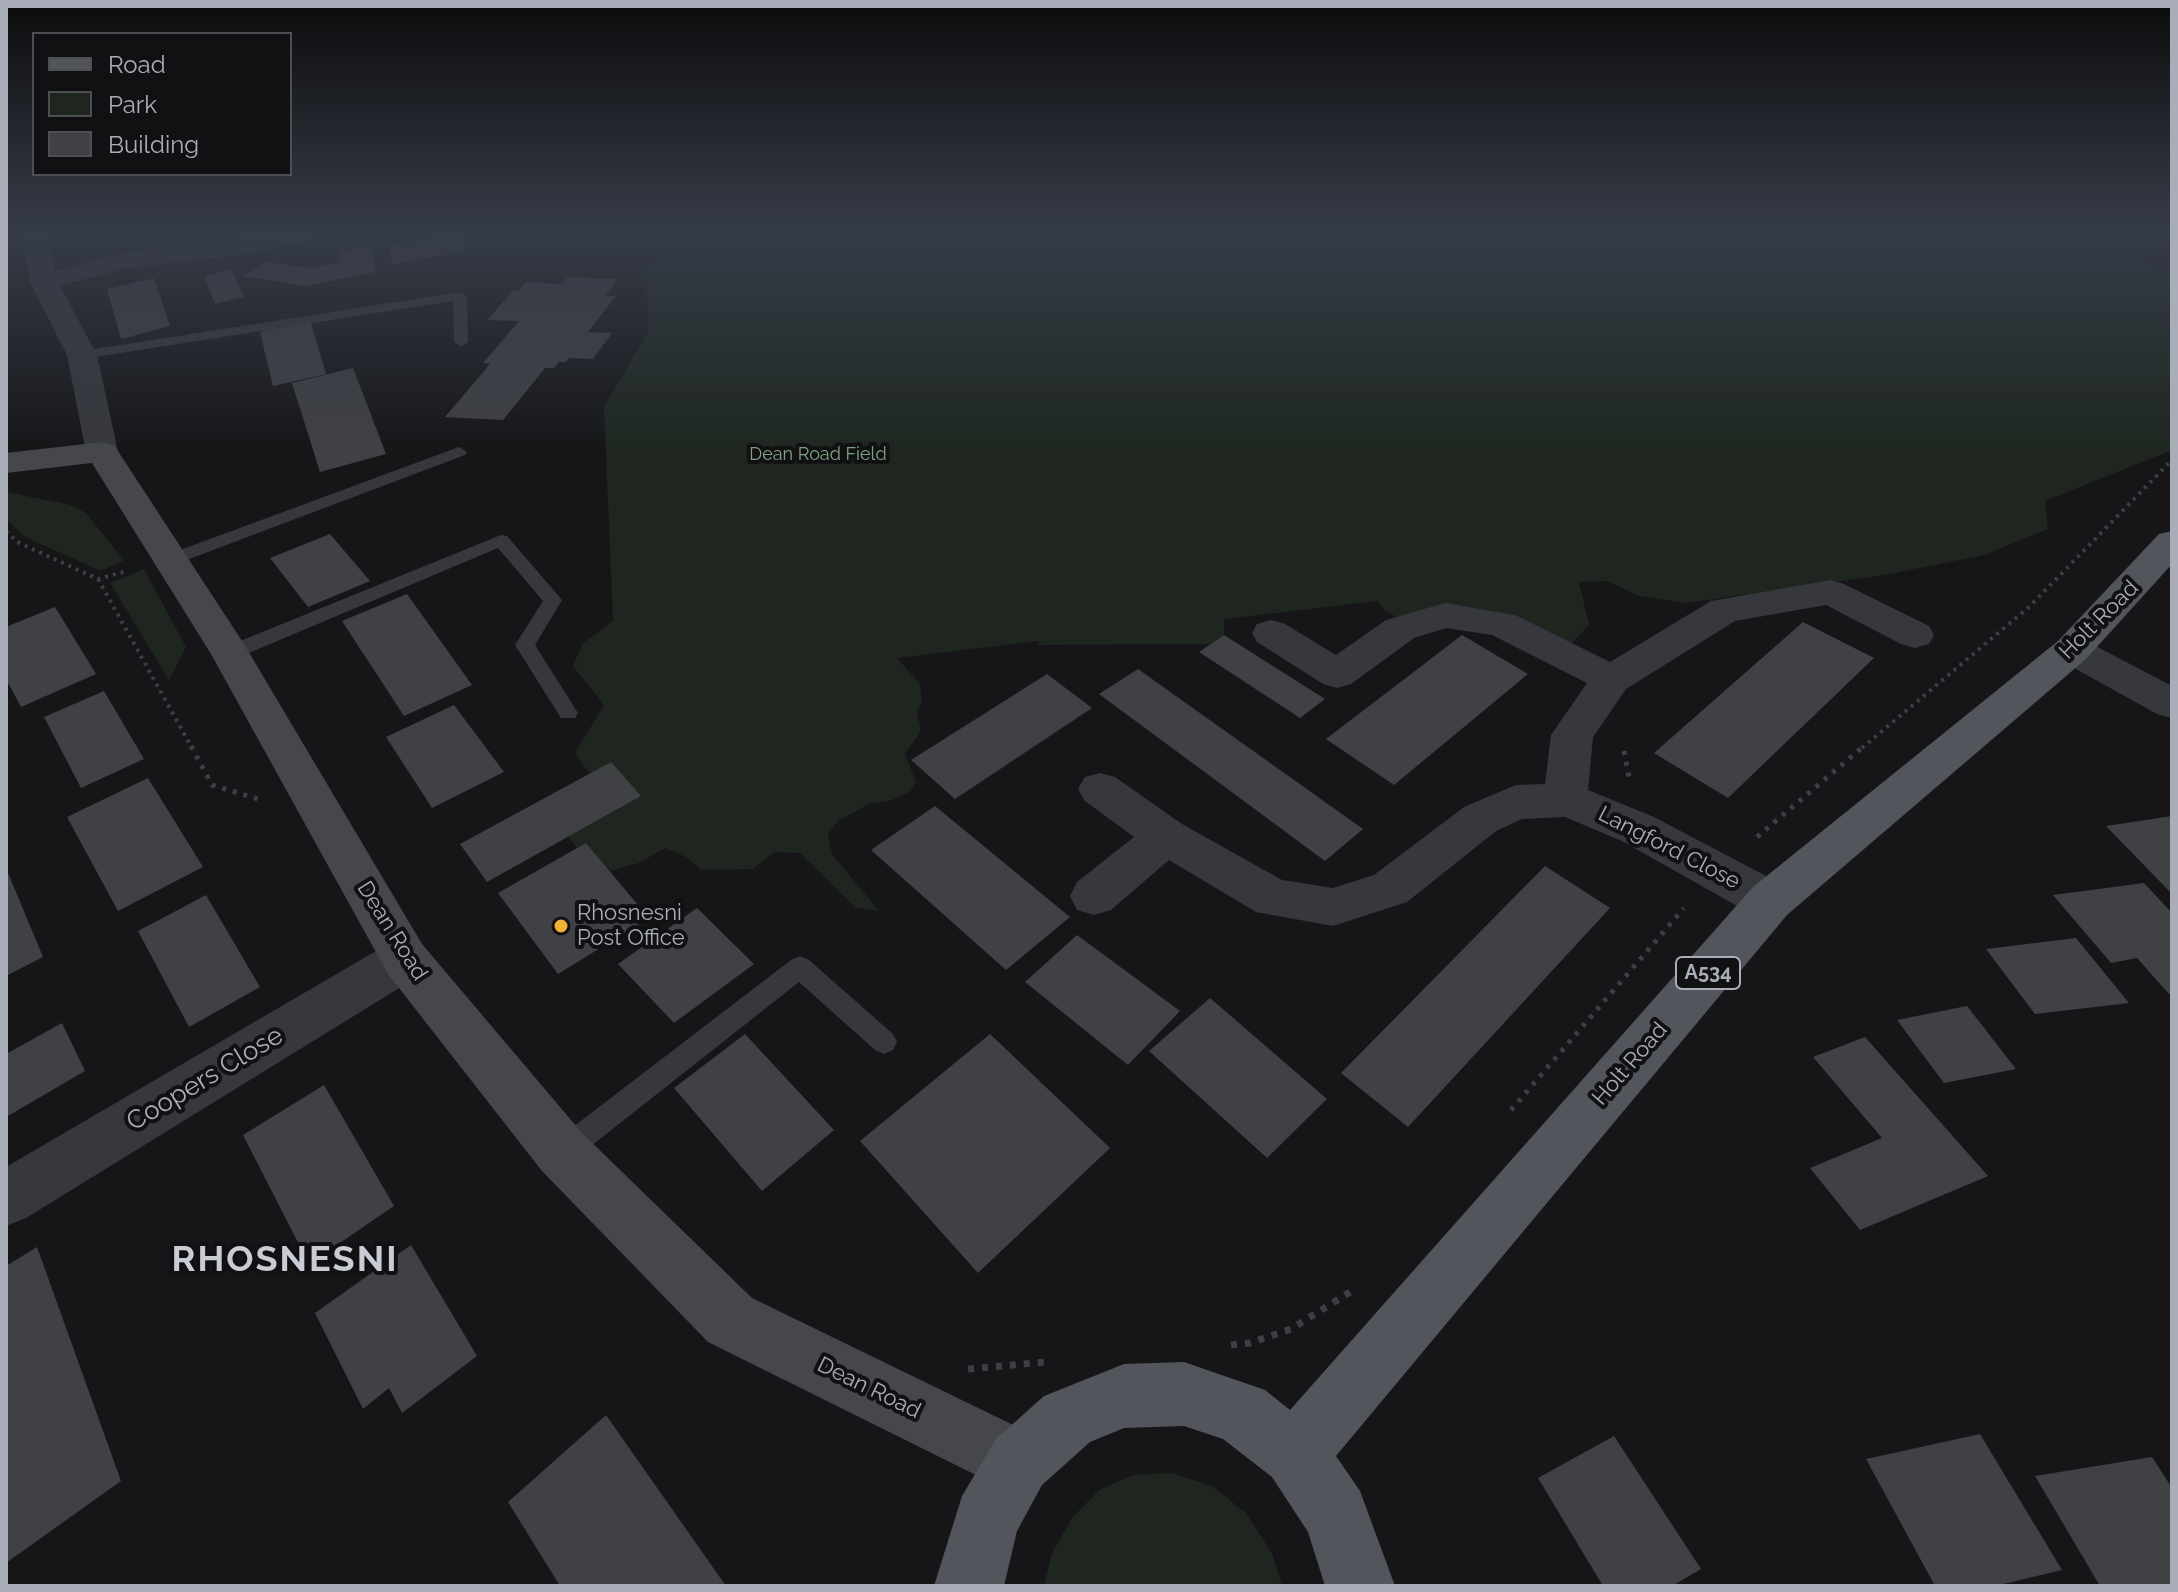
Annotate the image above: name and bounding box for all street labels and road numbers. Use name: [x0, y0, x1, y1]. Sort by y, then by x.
street label: Holt Road: [2054, 575, 2144, 665]
street label: Langford Close: [1594, 801, 1744, 895]
street label: Dean Road: [351, 877, 433, 985]
road number: A534: [1676, 957, 1740, 989]
street label: Holt Road: [1587, 1017, 1673, 1111]
street label: Coopers Close: [121, 1020, 289, 1138]
street label: Dean Road: [813, 1352, 925, 1424]

